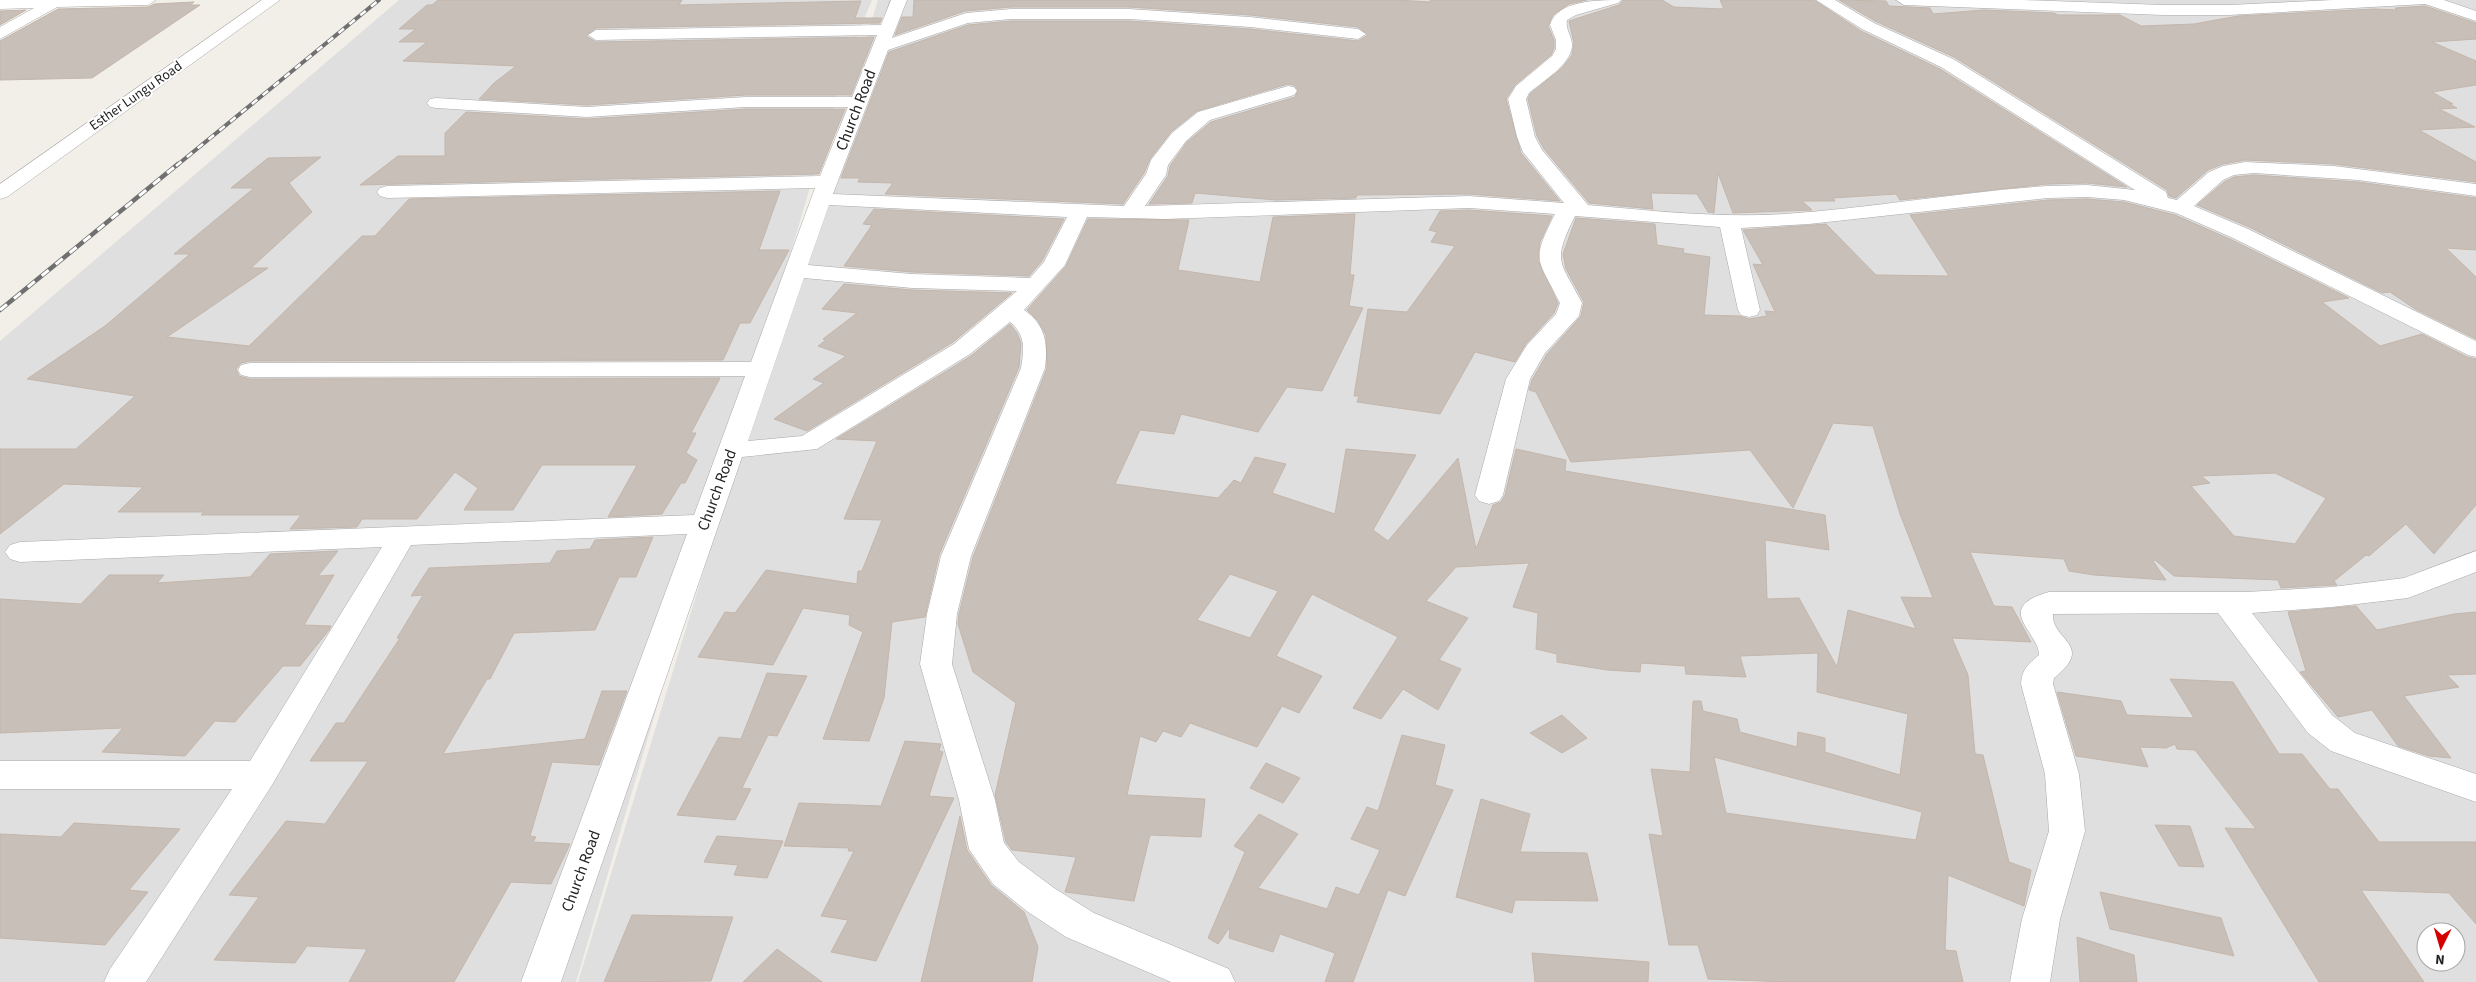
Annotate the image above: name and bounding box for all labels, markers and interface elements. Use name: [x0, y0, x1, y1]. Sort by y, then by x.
street label: Esther Lungu Road: [85, 56, 187, 136]
street label: Church Road: [830, 66, 882, 154]
street label: Church Road: [692, 446, 742, 534]
street label: Church Road: [556, 827, 606, 915]
north arrow: [2416, 922, 2466, 972]
text: N: [2434, 949, 2445, 969]

